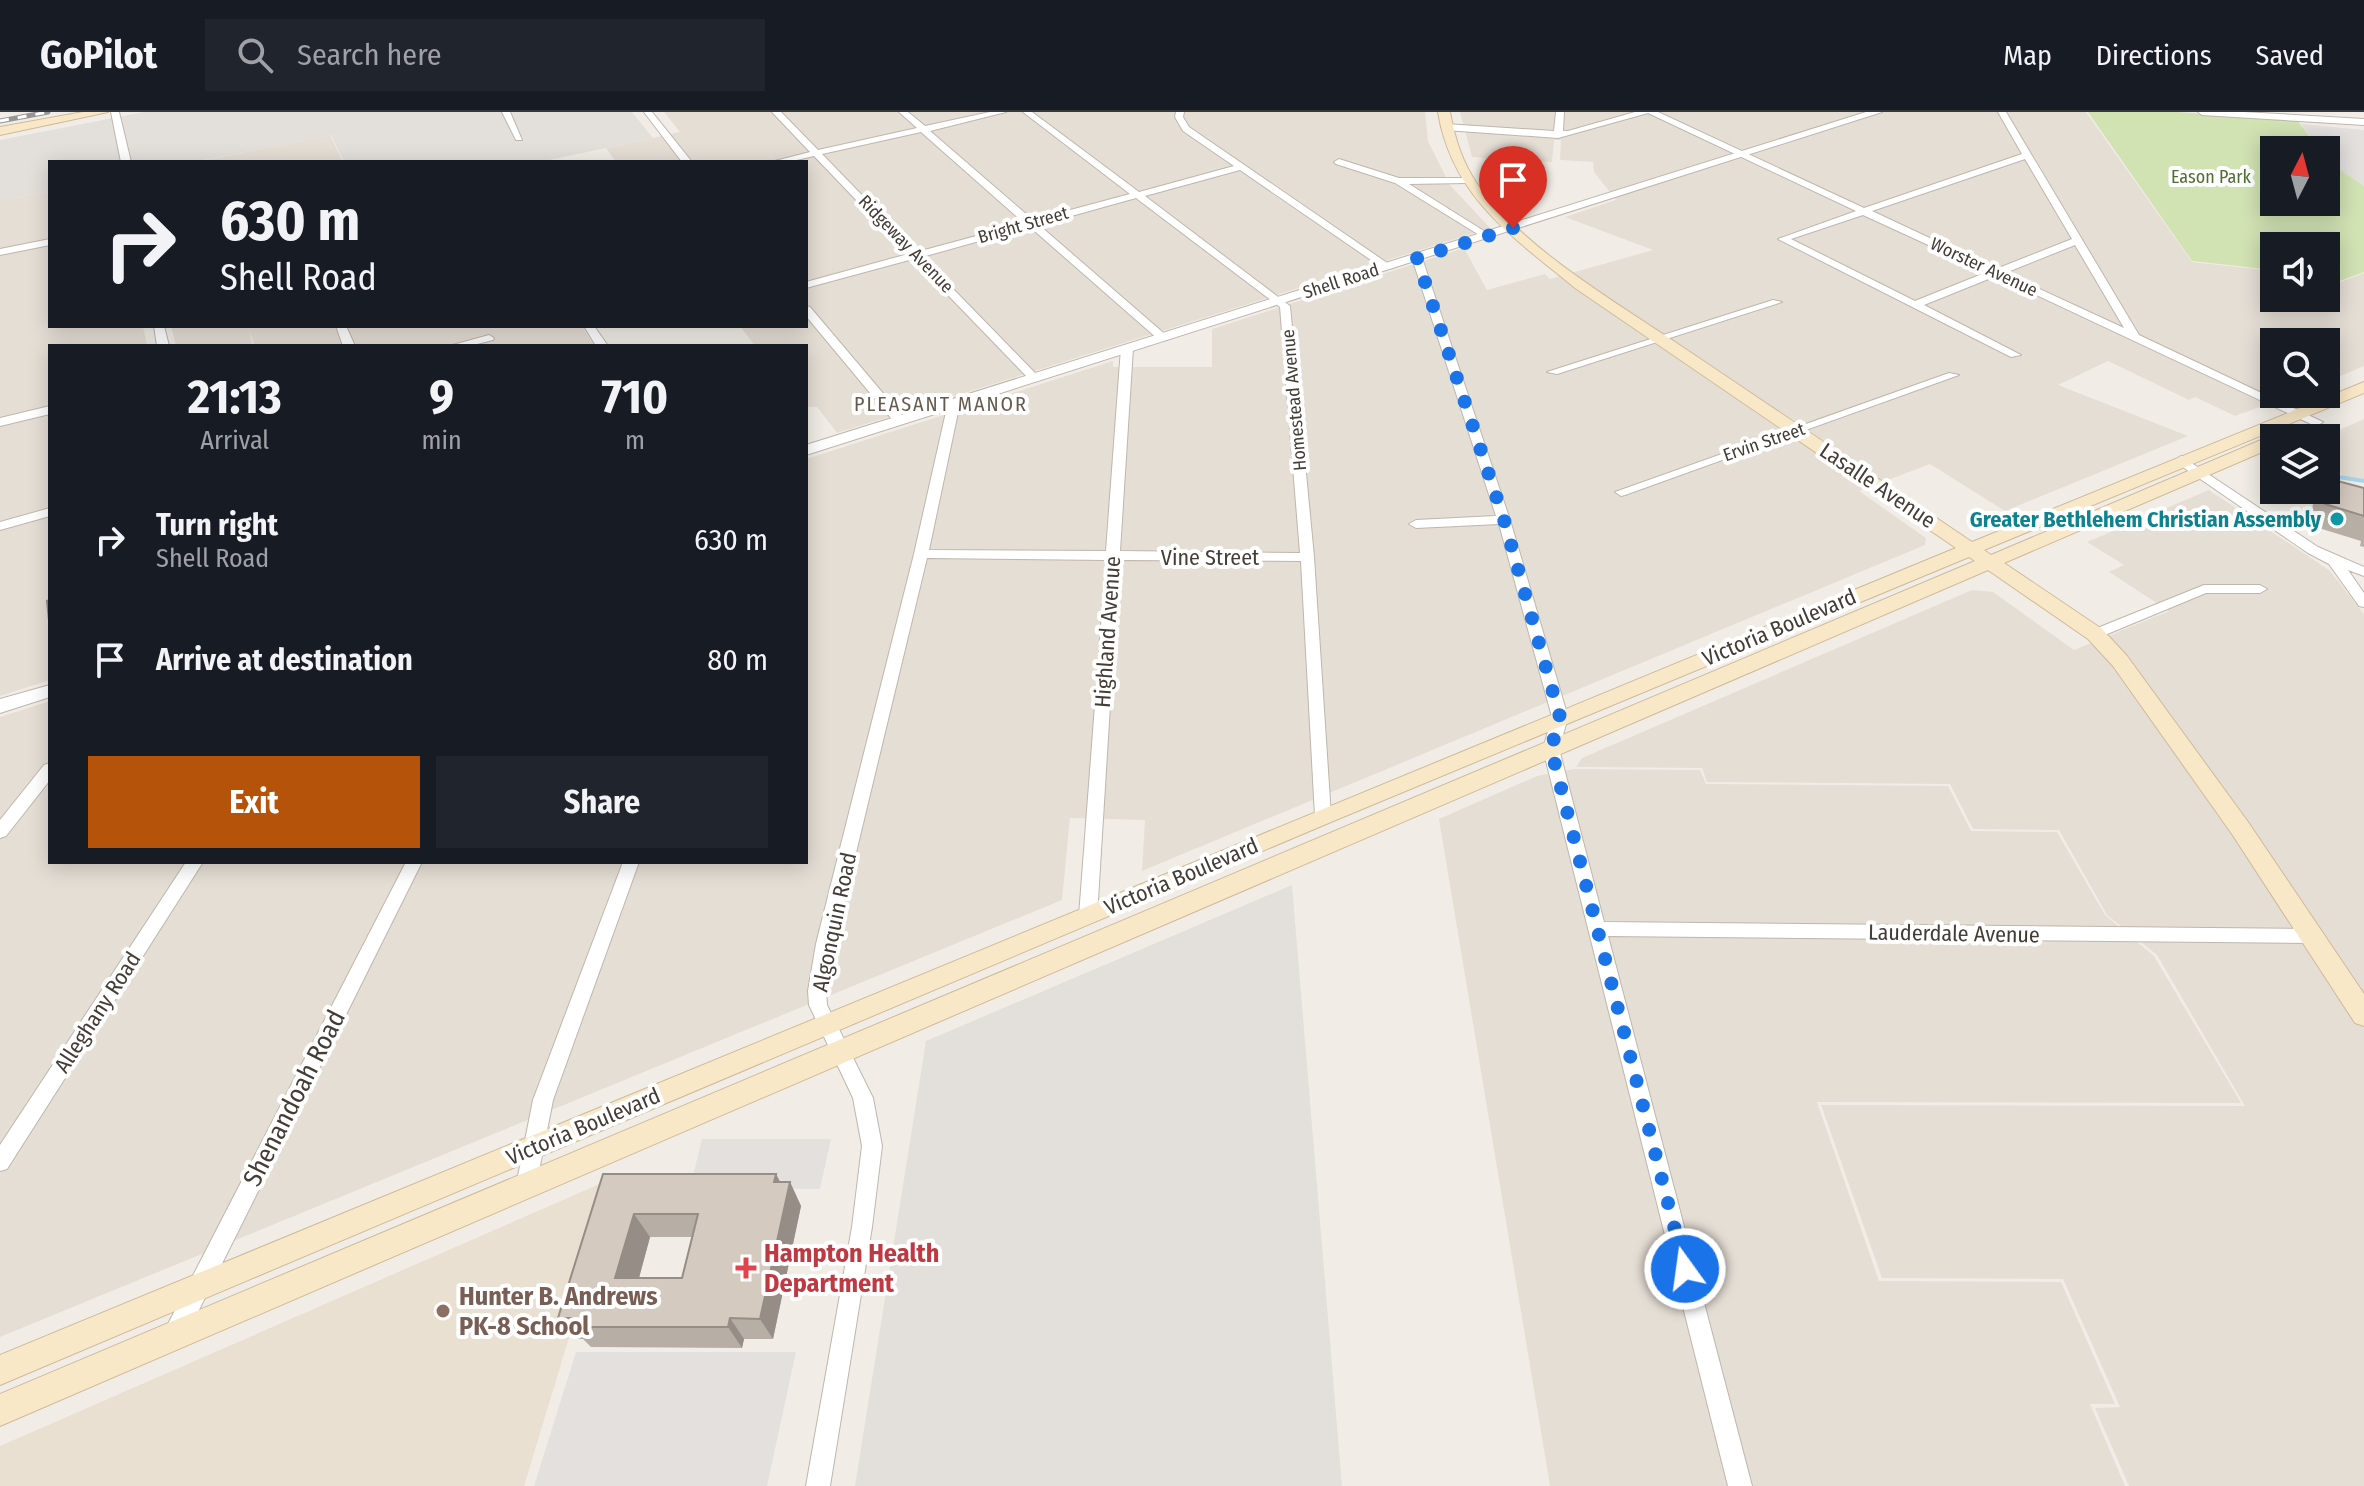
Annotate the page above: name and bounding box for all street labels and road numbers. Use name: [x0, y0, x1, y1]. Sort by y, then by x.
street label: Ridgeway Avenue: [854, 190, 958, 298]
street label: Bright Street: [975, 202, 1071, 248]
street label: Worster Avenue: [1927, 233, 2041, 301]
street label: Shell Road: [1300, 258, 1382, 304]
street label: Homestead Avenue: [1277, 328, 1311, 472]
street label: Ervin Street: [1720, 418, 1808, 466]
street label: Lasalle Avenue: [1815, 437, 1941, 534]
street label: Vine Street: [1161, 544, 1260, 571]
street label: Highland Avenue: [1089, 555, 1126, 709]
street label: Victoria Boulevard: [1698, 583, 1860, 672]
street label: Victoria Boulevard: [1100, 832, 1262, 921]
street label: Algonquin Road: [807, 850, 862, 994]
street label: Lauderdale Avenue: [1868, 919, 2040, 948]
street label: Alleghany Road: [48, 947, 147, 1078]
street label: Shenandoah Road: [237, 1005, 352, 1191]
street label: Victoria Boulevard: [502, 1082, 664, 1171]

